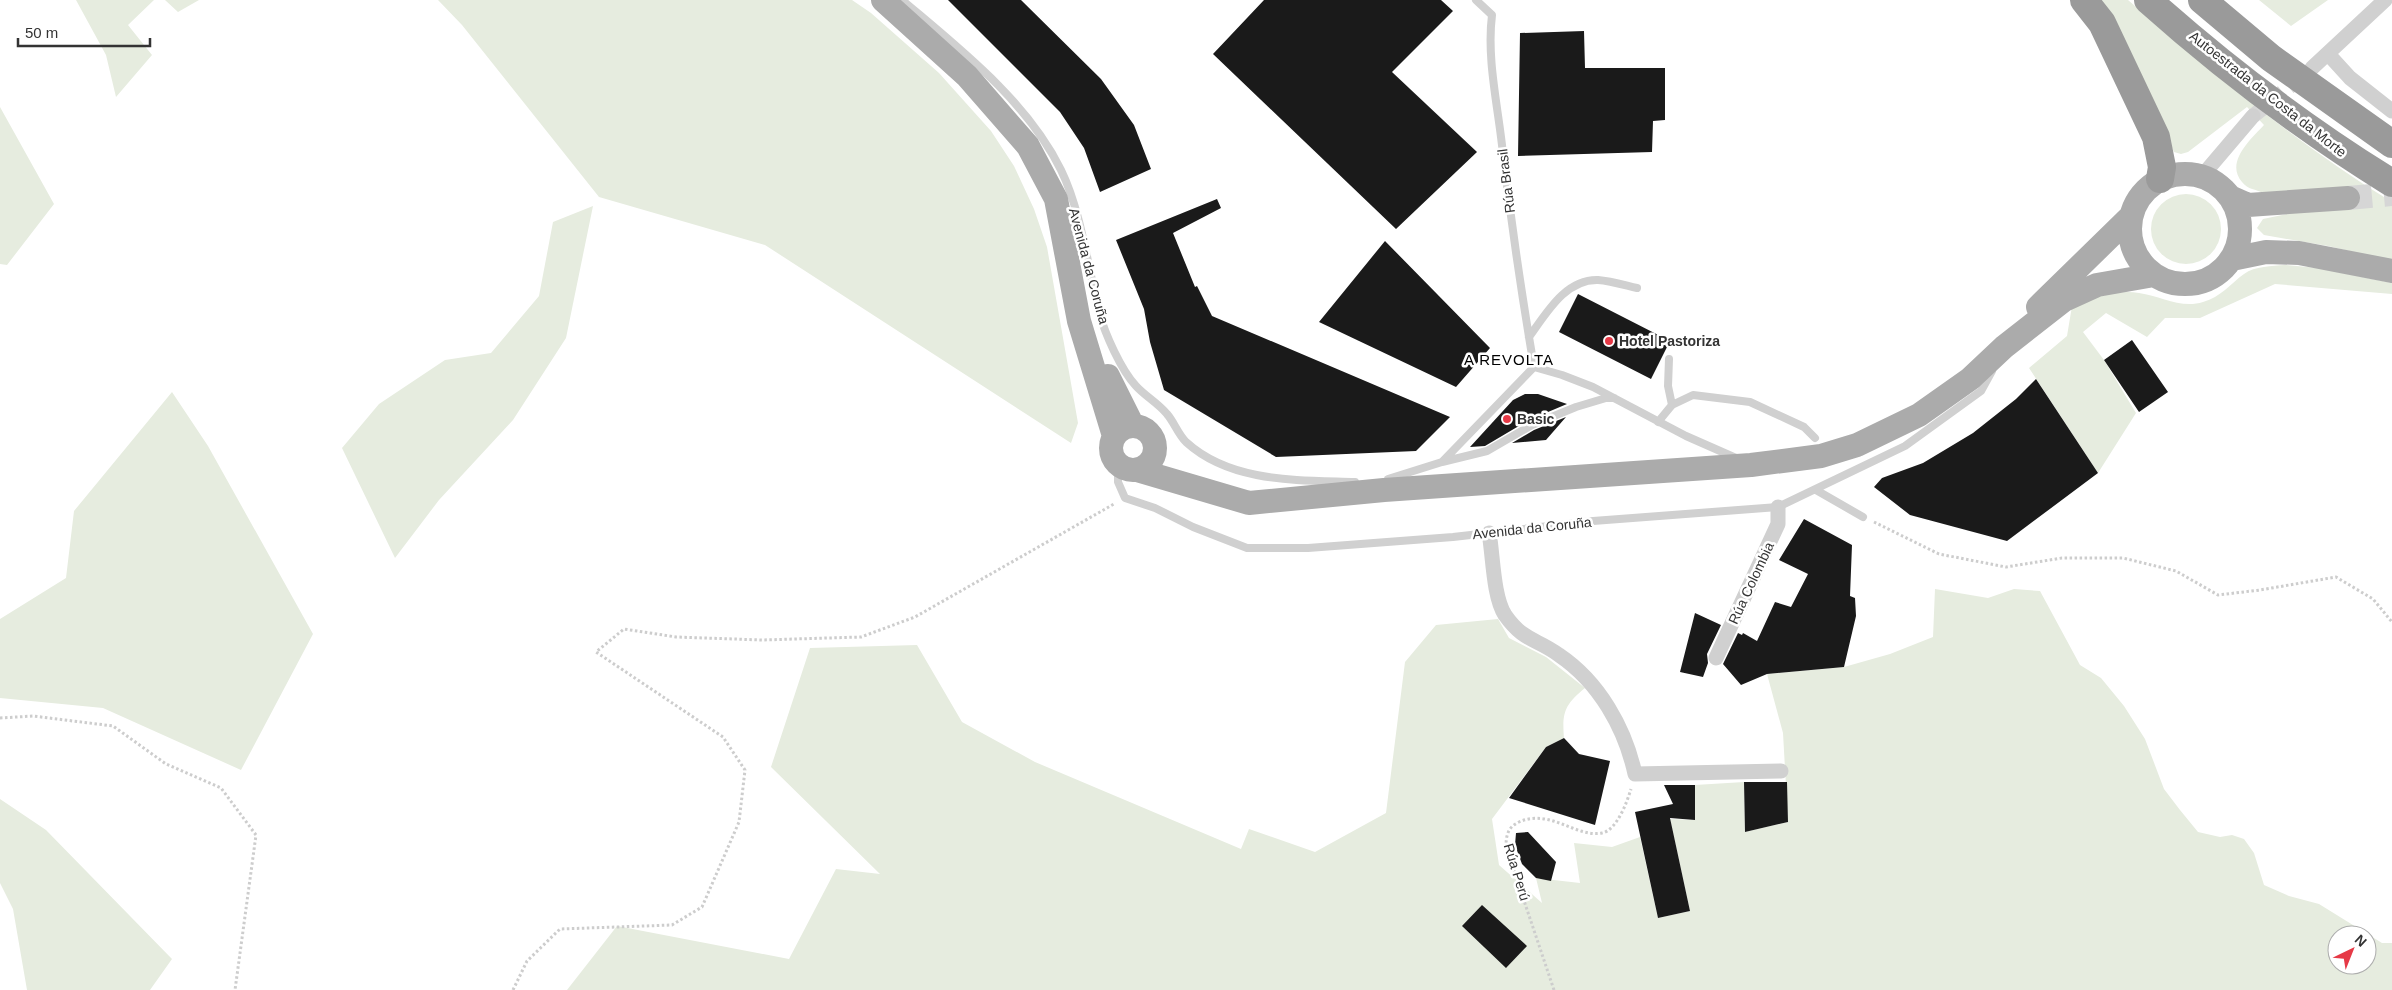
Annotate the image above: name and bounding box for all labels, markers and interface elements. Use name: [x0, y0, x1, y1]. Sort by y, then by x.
scale bar: [18, 15, 150, 47]
text: 50 m: [25, 24, 58, 41]
street label: Autoestrada da Costa da Morte: [2186, 28, 2350, 160]
street label: Rúa Brasil: [1494, 148, 1518, 214]
street label: Avenida da Coruña: [1066, 206, 1112, 326]
place label: Hotel Pastoriza: [1619, 333, 1720, 349]
marker: Hotel Pastoriza: [1603, 335, 1615, 347]
district label: A REVOLTA: [1464, 351, 1554, 368]
place label: Basic: [1517, 411, 1555, 427]
marker: Basic: [1501, 413, 1513, 425]
street label: Avenida da Coruña: [1472, 514, 1593, 542]
street label: Rúa Colombia: [1725, 539, 1777, 627]
street label: Rúa Perú: [1501, 841, 1533, 903]
north arrow: [2327, 925, 2377, 975]
text: N: [2352, 931, 2370, 950]

